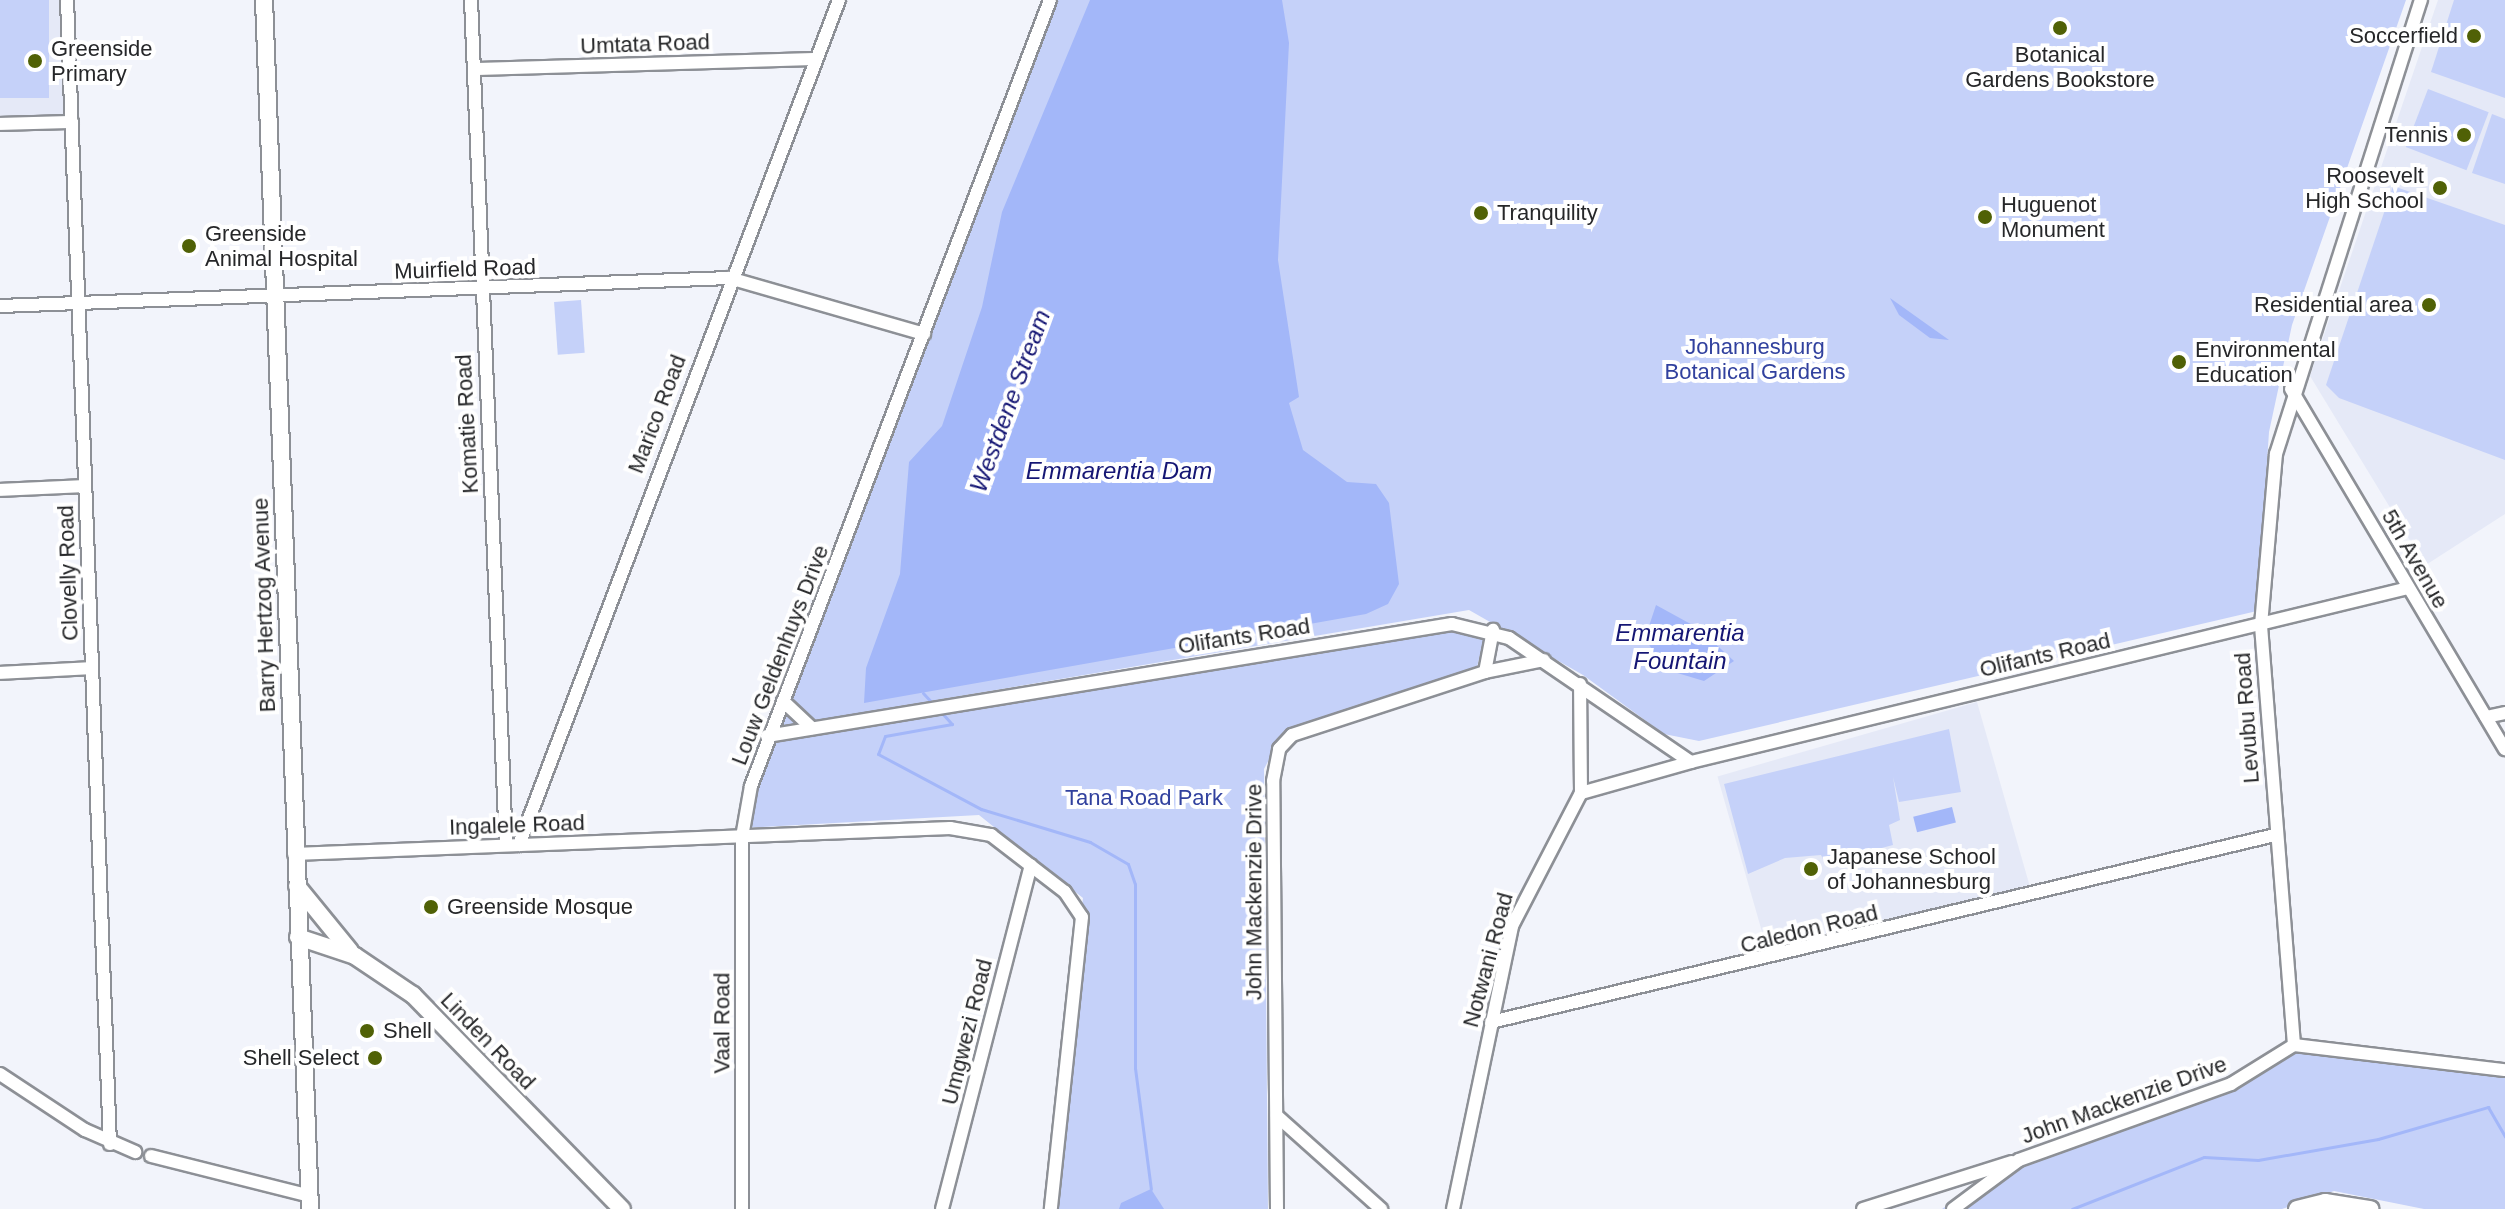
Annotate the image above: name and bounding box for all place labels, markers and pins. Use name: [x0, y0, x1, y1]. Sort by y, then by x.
marker: Botanical Gardens Bookstore: [2051, 19, 2069, 37]
place label: Soccerfield: [2349, 23, 2458, 49]
marker: Soccerfield: [2465, 27, 2483, 45]
place label: Greenside Primary: [51, 35, 153, 86]
place label: Botanical Gardens Bookstore: [1965, 41, 2155, 92]
marker: Greenside Primary: [26, 52, 44, 70]
place label: Tennis: [2384, 122, 2448, 148]
marker: Tennis: [2455, 126, 2473, 144]
place label: Roosevelt High School: [2305, 162, 2424, 214]
marker: Roosevelt High School: [2431, 179, 2449, 197]
place label: Huguenot Monument: [2001, 191, 2105, 242]
place label: Tranquility: [1497, 200, 1598, 226]
marker: Tranquility: [1472, 204, 1490, 222]
marker: Huguenot Monument: [1976, 208, 1994, 226]
place label: Greenside Animal Hospital: [205, 220, 358, 272]
marker: Greenside Animal Hospital: [180, 237, 198, 255]
place label: Residential area: [2254, 292, 2413, 318]
marker: Residential area: [2420, 296, 2438, 314]
place label: Environmental Education: [2195, 336, 2336, 388]
marker: Environmental Education: [2170, 353, 2188, 371]
place label: Japanese School of Johannesburg: [1827, 843, 1996, 894]
marker: Japanese School of Johannesburg: [1802, 860, 1820, 878]
place label: Greenside Mosque: [447, 894, 633, 920]
marker: Greenside Mosque: [422, 898, 440, 916]
place label: Shell: [383, 1018, 432, 1044]
marker: Shell: [358, 1022, 376, 1040]
place label: Shell Select: [243, 1045, 359, 1071]
marker: Shell Select: [366, 1049, 384, 1067]

